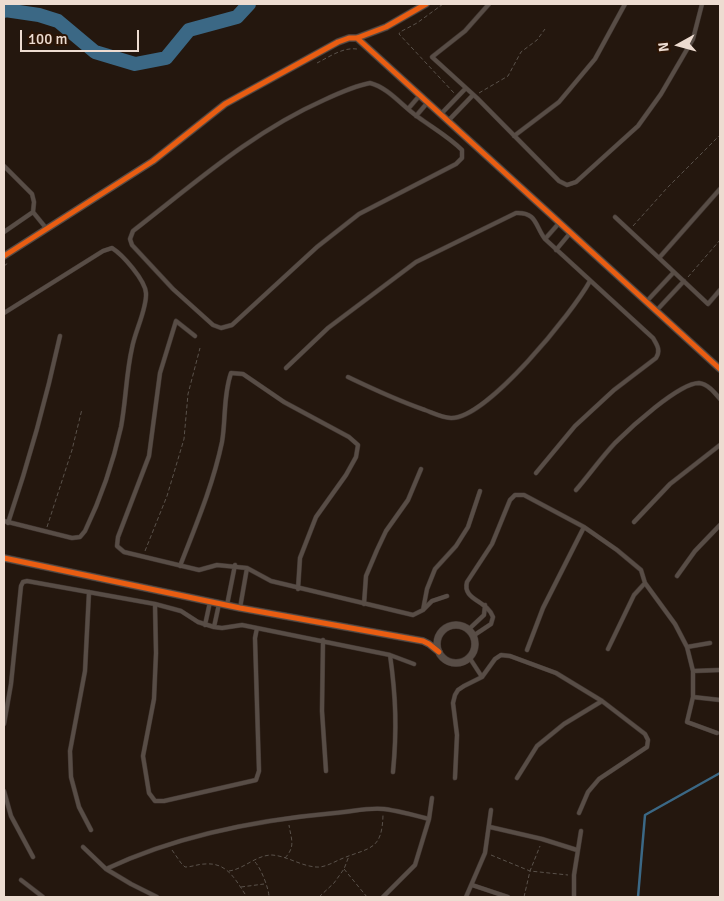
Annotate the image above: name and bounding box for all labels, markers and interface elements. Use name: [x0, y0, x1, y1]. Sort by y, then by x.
scale bar: [22, 20, 141, 52]
north arrow: [654, 20, 704, 70]
text: 100 m: [28, 30, 68, 48]
text: N: [655, 41, 673, 53]

